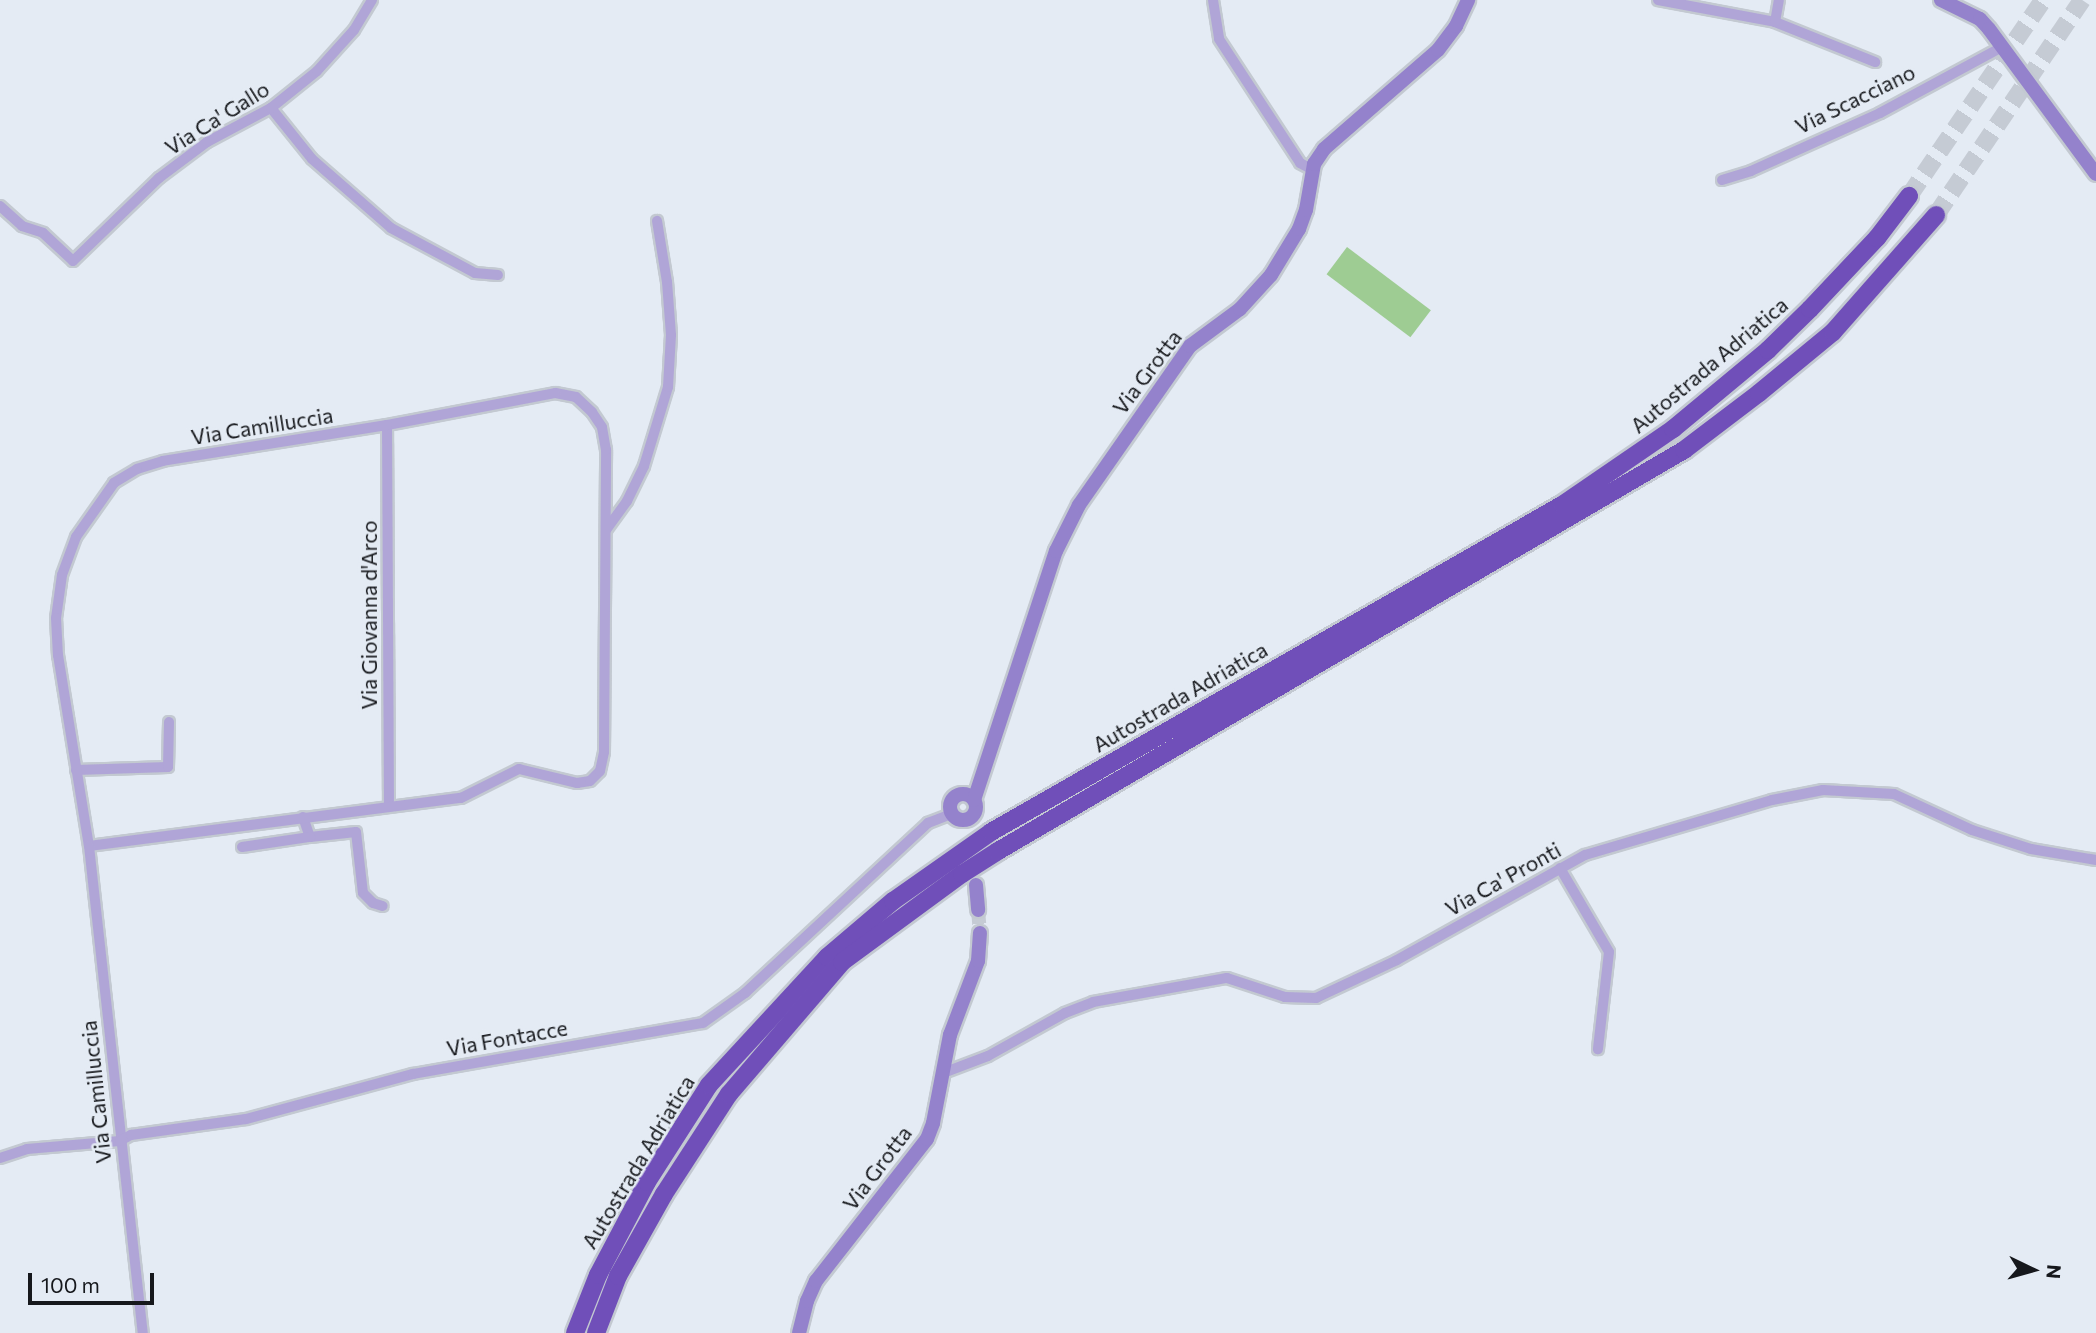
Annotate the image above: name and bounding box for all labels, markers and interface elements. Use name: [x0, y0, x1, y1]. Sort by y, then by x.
street label: Via Scacciano: [1791, 59, 1919, 139]
street label: Via Ca' Gallo: [160, 76, 274, 160]
street label: Autostrada Adriatica: [1625, 292, 1793, 438]
street label: Via Grotta: [1107, 325, 1187, 419]
street label: Via Camilluccia: [189, 402, 335, 450]
street label: Via Giovanna d'Arco: [356, 520, 382, 710]
street label: Autostrada Adriatica: [1088, 637, 1272, 757]
street label: Via Ca' Pronti: [1441, 837, 1565, 921]
street label: Via Fontacce: [445, 1015, 569, 1061]
street label: Via Camilluccia: [76, 1019, 116, 1165]
street label: Autostrada Adriatica: [576, 1071, 700, 1253]
street label: Via Grotta: [837, 1121, 917, 1215]
north arrow: [1998, 1235, 2068, 1305]
scale bar: [32, 1260, 158, 1304]
text: N: [2042, 1264, 2066, 1280]
text: 100 m: [41, 1272, 100, 1297]

